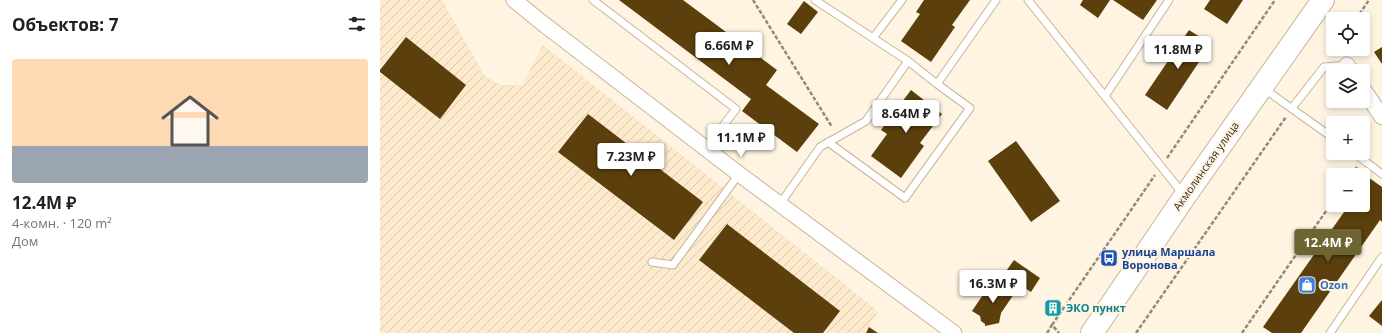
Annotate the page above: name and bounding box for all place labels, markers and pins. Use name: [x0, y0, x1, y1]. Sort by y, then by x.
pin: 6.66M ₽: [692, 32, 766, 66]
pin: 11.8M ₽: [1141, 36, 1215, 70]
pin: 8.64M ₽: [869, 100, 943, 134]
pin: 11.1M ₽: [704, 124, 778, 158]
pin: 7.23M ₽: [594, 143, 668, 177]
pin: 12.4M ₽: [1291, 229, 1365, 263]
place label: улица Маршала Воронова: [1122, 244, 1215, 272]
bus stop icon: улица Маршала Воронова: [1099, 248, 1119, 268]
pin: 16.3M ₽: [956, 270, 1030, 304]
shop icon: Ozon: [1297, 275, 1317, 295]
place label: Ozon: [1320, 277, 1348, 292]
building icon: ЭКО пункт: [1043, 298, 1063, 318]
place label: ЭКО пункт: [1066, 300, 1126, 315]

